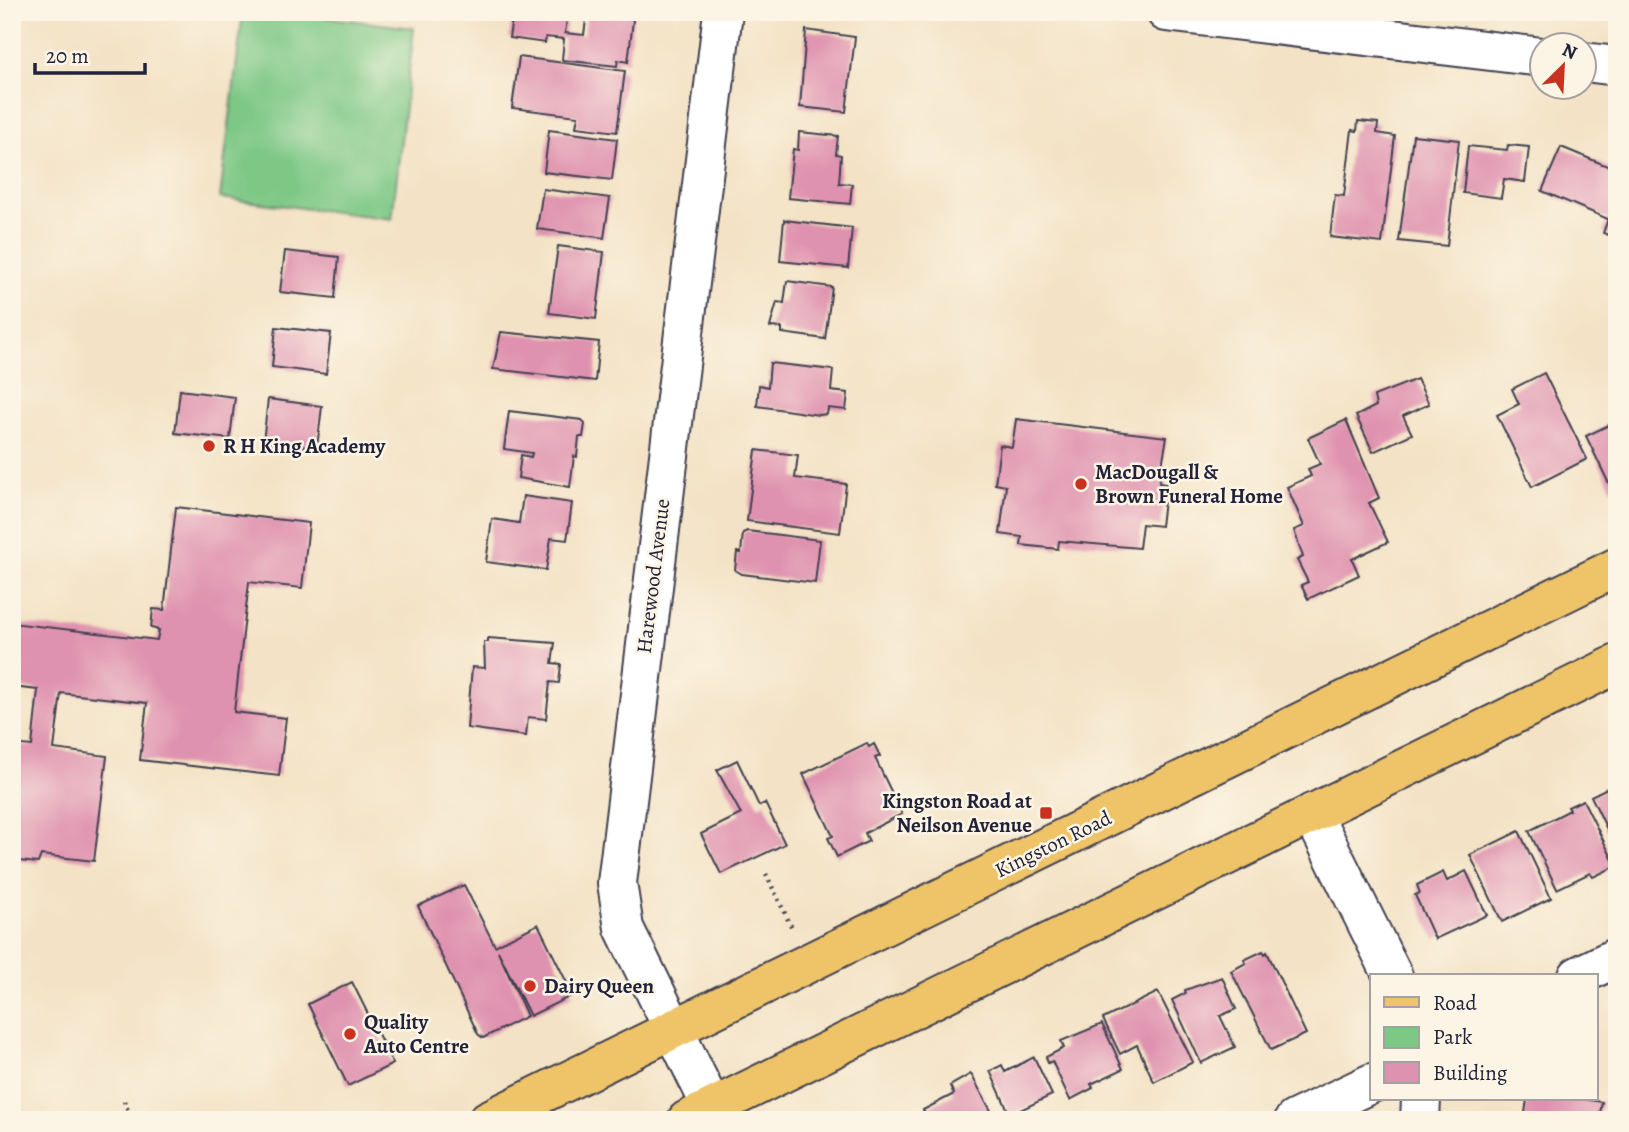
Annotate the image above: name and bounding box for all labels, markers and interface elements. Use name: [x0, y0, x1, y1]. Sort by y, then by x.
scale bar: [35, 32, 145, 76]
north arrow: [1528, 32, 1598, 102]
text: N: [1558, 37, 1581, 66]
text: 20 m: [46, 42, 89, 70]
place label: R H King Academy: [223, 432, 386, 460]
marker: R H King Academy: [201, 438, 217, 454]
place label: MacDougall & Brown Funeral Home: [1095, 458, 1283, 510]
marker: MacDougall & Brown Funeral Home: [1073, 476, 1089, 492]
street label: Harewood Avenue: [630, 497, 676, 655]
place label: Kingston Road at Neilson Avenue: [882, 787, 1032, 839]
street label: Kingston Road: [990, 803, 1117, 884]
marker: Kingston Road at Neilson Avenue: [1038, 805, 1054, 821]
place label: Dairy Queen: [544, 972, 654, 1000]
legend: [1370, 974, 1598, 1100]
marker: Dairy Queen: [522, 978, 538, 994]
text: Road: [1433, 989, 1477, 1017]
place label: Quality Auto Centre: [363, 1008, 469, 1060]
text: Park: [1433, 1023, 1473, 1051]
marker: Quality Auto Centre: [342, 1026, 358, 1042]
text: Building: [1433, 1059, 1508, 1087]

